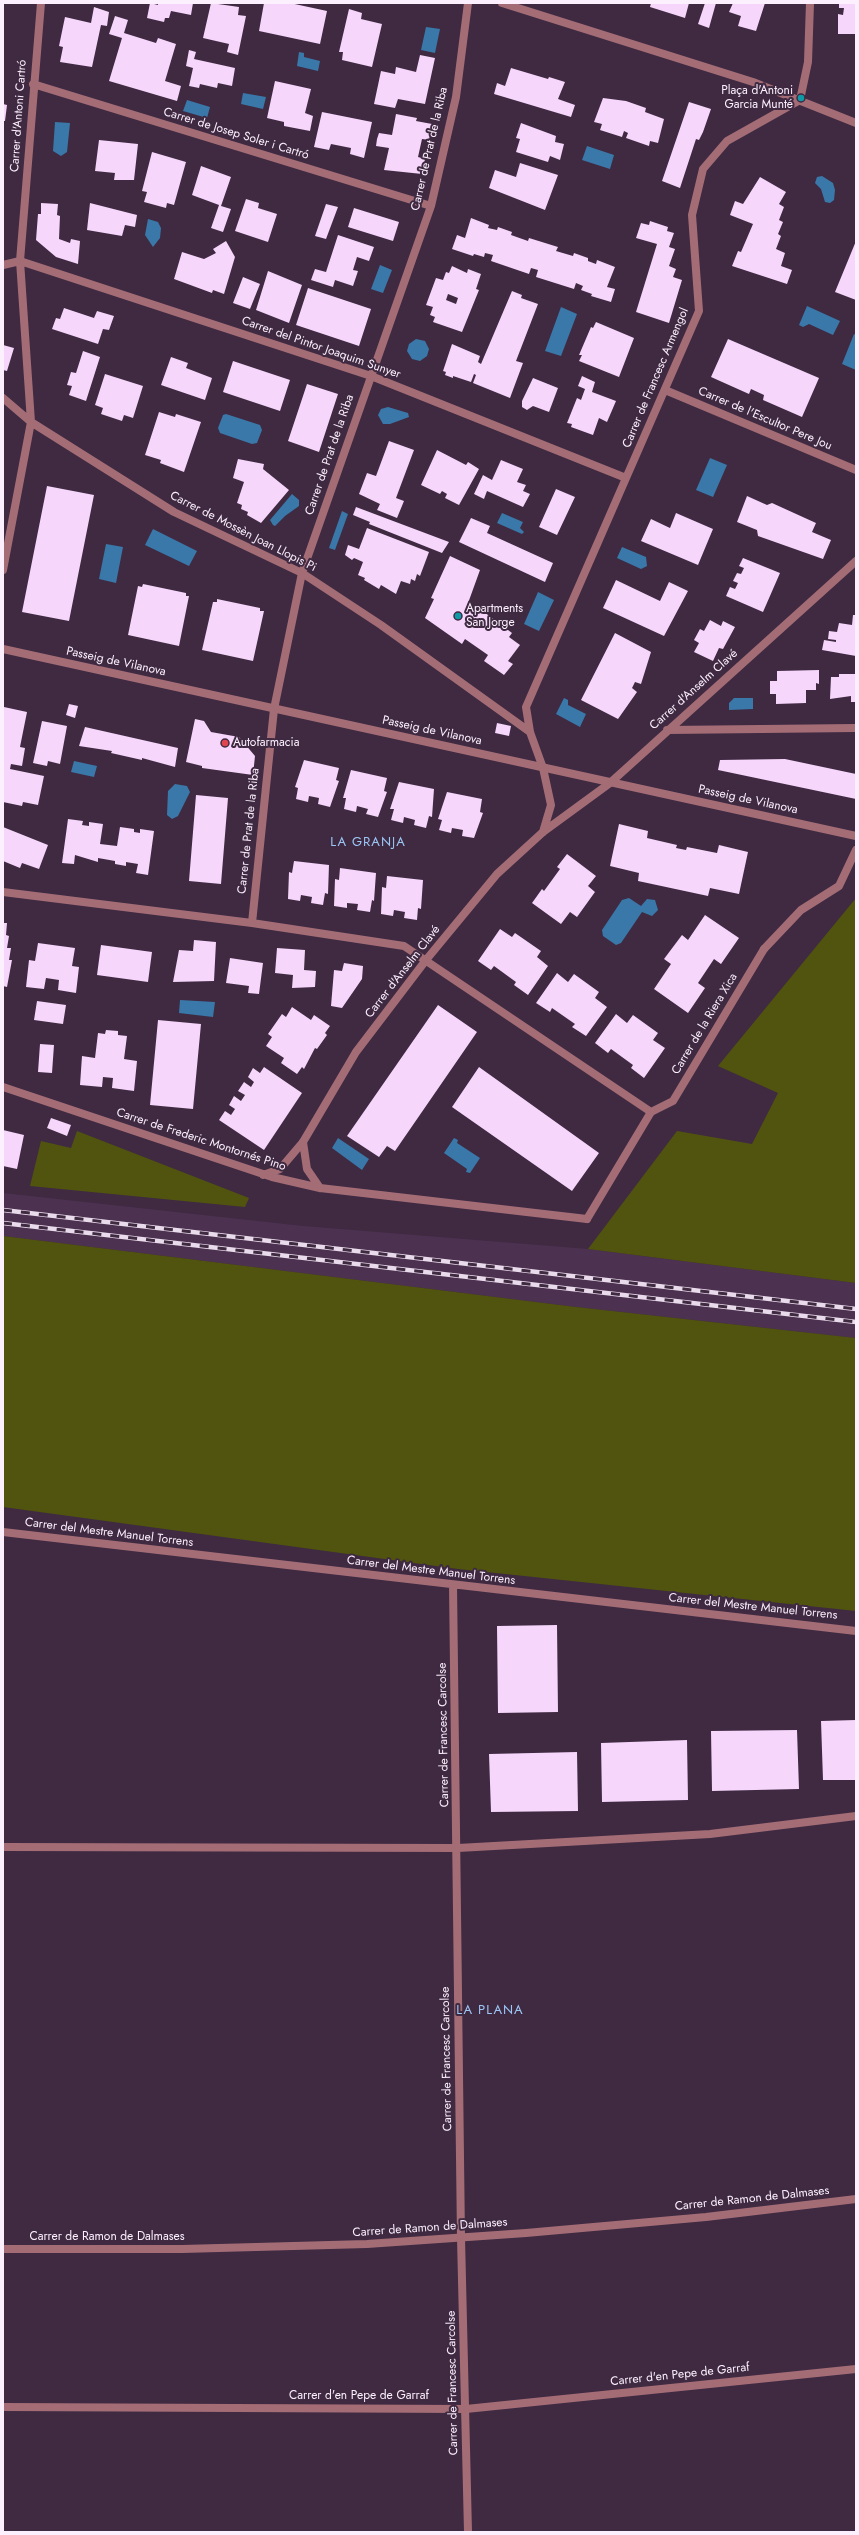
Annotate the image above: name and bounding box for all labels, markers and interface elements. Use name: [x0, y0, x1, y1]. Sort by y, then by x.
street label: Carrer d'Antoni Cartró: [8, 59, 30, 173]
place label: Plaça d'Antoni Garcia Munté: [721, 84, 793, 112]
street label: Carrer de Prat de la Riba: [409, 86, 451, 212]
marker: Plaça d'Antoni Garcia Munté: [796, 93, 806, 103]
street label: Carrer de Josep Soler i Cartró: [161, 105, 311, 163]
street label: Carrer de Francesc Armengol: [620, 306, 692, 450]
street label: Carrer del Pintor Joaquim Sunyer: [240, 314, 402, 382]
street label: Carrer de l'Escultor Pere Jou: [696, 384, 834, 454]
street label: Carrer de Prat de la Riba: [303, 393, 357, 517]
street label: Carrer de Mossèn Joan Llopis Pi: [167, 489, 319, 575]
place label: Apartments San Jorge: [466, 602, 523, 630]
marker: Apartments San Jorge: [453, 611, 463, 621]
street label: Passeig de Vilanova: [65, 644, 167, 680]
street label: Carrer d'Anselm Clavé: [647, 647, 741, 733]
street label: Passeig de Vilanova: [381, 713, 483, 749]
place label: Autofarmacia: [233, 736, 299, 750]
marker: Autofarmacia: [220, 738, 230, 748]
street label: Carrer de Prat de la Riba: [235, 767, 263, 895]
street label: Passeig de Vilanova: [697, 782, 799, 818]
district label: LA GRANJA: [330, 835, 406, 851]
street label: Carrer d'Anselm Clavé: [362, 923, 444, 1021]
street label: Carrer de la Riera Xica: [669, 971, 741, 1077]
street label: Carrer de Frederic Montornés Pino: [114, 1106, 288, 1174]
street label: Carrer del Mestre Manuel Torrens: [24, 1516, 194, 1550]
street label: Carrer del Mestre Manuel Torrens: [346, 1554, 516, 1588]
street label: Carrer del Mestre Manuel Torrens: [668, 1591, 838, 1623]
street label: Carrer de Francesc Carcolse: [436, 1663, 452, 1807]
street label: Carrer de Francesc Carcolse: [439, 1987, 455, 2131]
district label: LA PLANA: [456, 2003, 524, 2019]
street label: Carrer de Ramon de Dalmases: [674, 2184, 830, 2214]
street label: Carrer de Ramon de Dalmases: [352, 2215, 508, 2241]
street label: Carrer de Ramon de Dalmases: [29, 2230, 185, 2244]
street label: Carrer de Francesc Carcolse: [445, 2311, 461, 2455]
street label: Carrer d'en Pepe de Garraf: [610, 2361, 750, 2389]
street label: Carrer d'en Pepe de Garraf: [289, 2389, 429, 2403]

